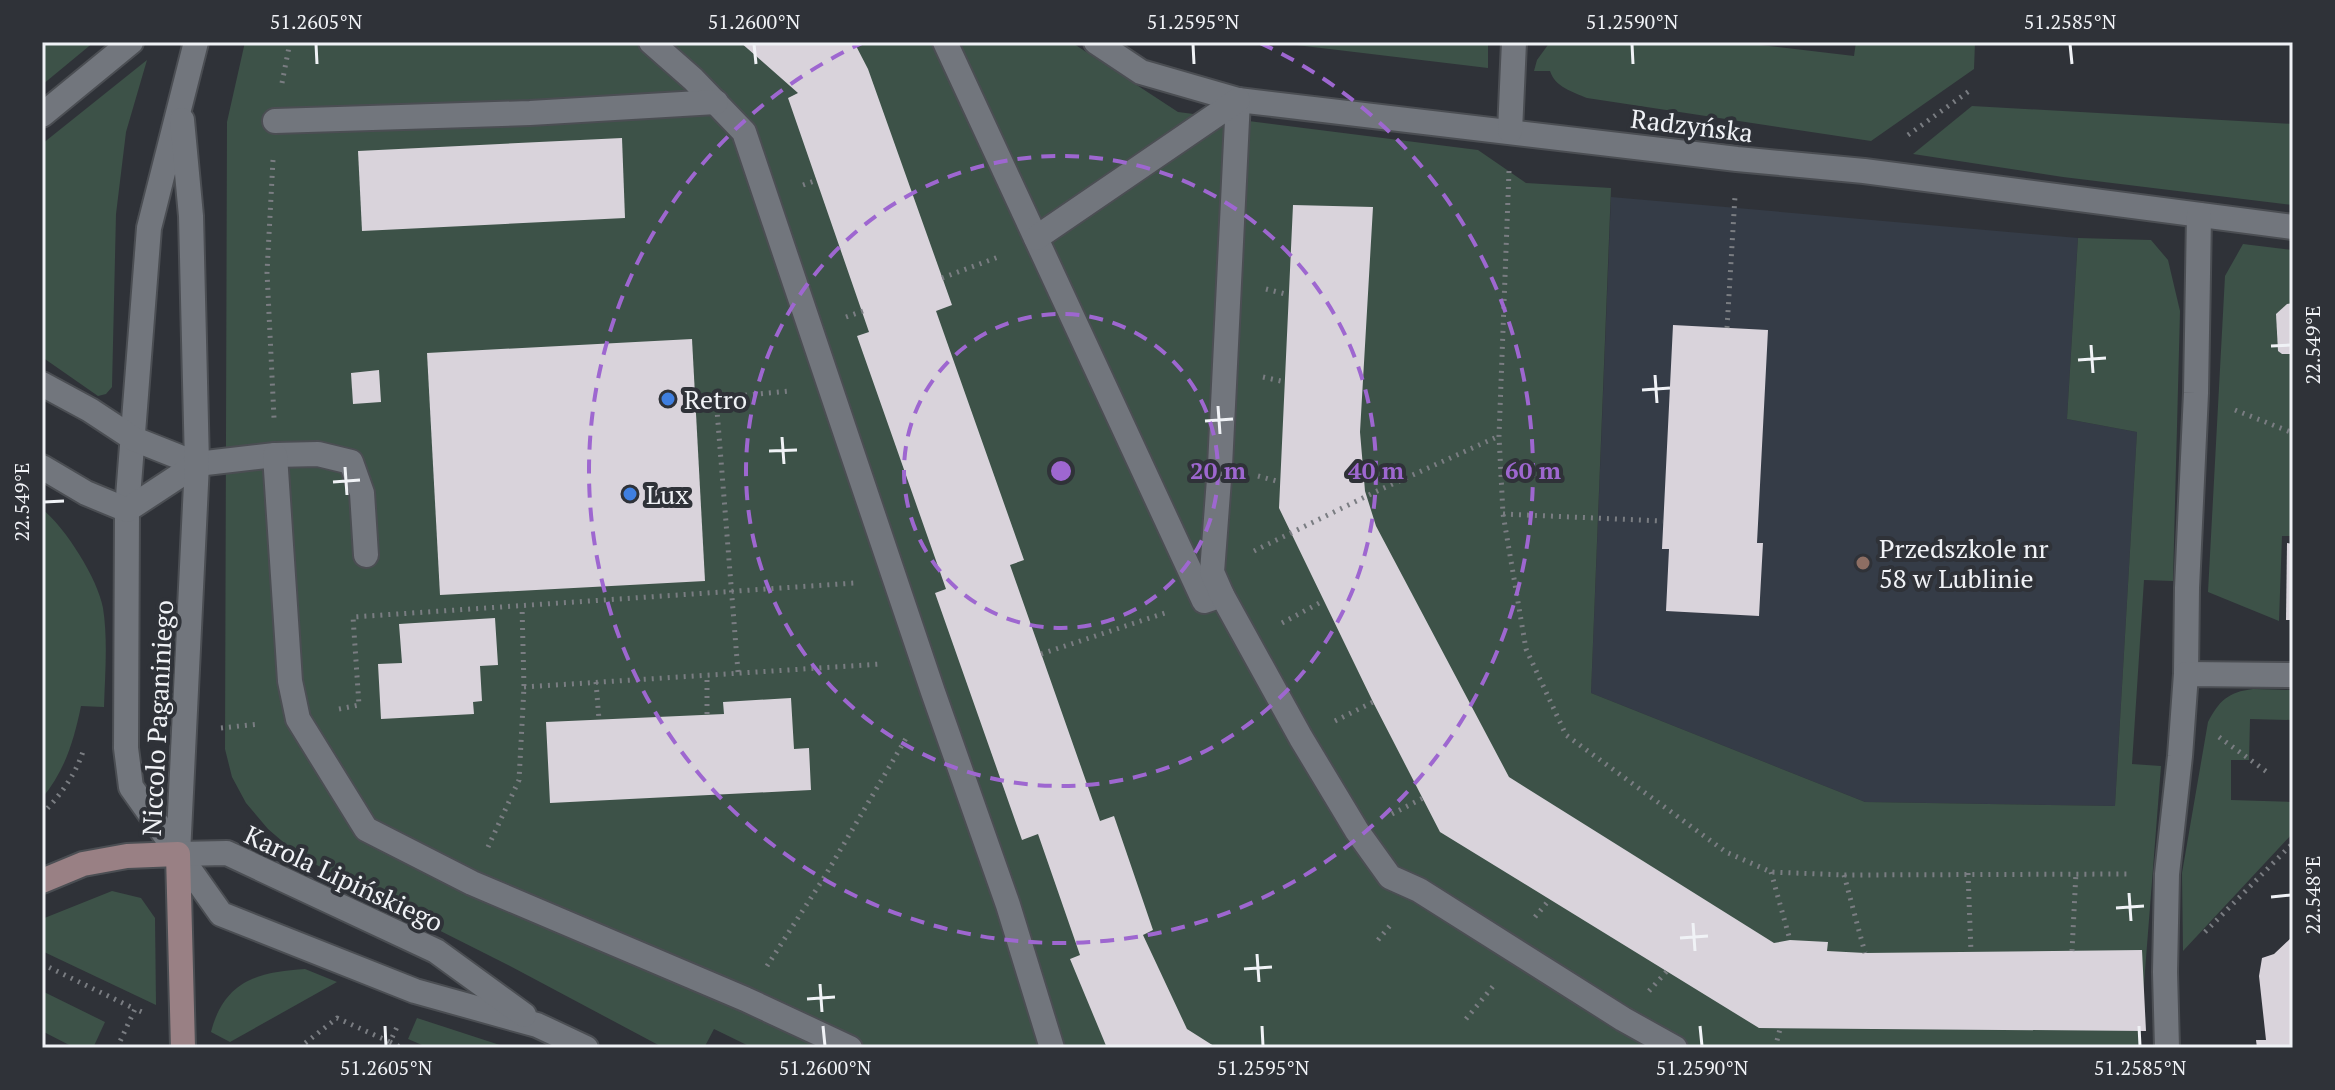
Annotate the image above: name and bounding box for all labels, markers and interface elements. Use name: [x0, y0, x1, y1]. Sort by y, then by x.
text: 51.2605°N: [270, 8, 363, 35]
text: 51.2600°N: [708, 8, 801, 35]
text: 51.2595°N: [1147, 8, 1240, 35]
text: 51.2590°N: [1586, 8, 1679, 35]
text: 51.2585°N: [2024, 8, 2117, 35]
street label: Radzyńska: [1629, 101, 1755, 149]
text: 22.549°E: [2299, 306, 2326, 385]
place label: Retro: [684, 382, 747, 416]
marker: Retro: [659, 390, 677, 408]
text: 20 m: [1190, 454, 1246, 486]
text: 40 m: [1348, 454, 1404, 486]
text: 60 m: [1505, 454, 1561, 486]
centre of rings: [1047, 457, 1075, 485]
text: 22.549°E: [8, 463, 35, 542]
place label: Lux: [646, 477, 689, 511]
marker: Lux: [621, 485, 639, 503]
place label: Przedszkole nr 58 w Lublinie: [1879, 531, 2048, 595]
marker: Przedszkole nr 58 w Lublinie: [1854, 554, 1872, 572]
street label: Niccolo Paganiniego: [134, 599, 180, 837]
street label: Karola Lipińskiego: [239, 817, 449, 939]
text: 22.548°E: [2299, 856, 2326, 935]
text: 51.2605°N: [340, 1054, 433, 1081]
text: 51.2600°N: [779, 1054, 872, 1081]
text: 51.2595°N: [1217, 1054, 1310, 1081]
text: 51.2590°N: [1656, 1054, 1749, 1081]
text: 51.2585°N: [2094, 1054, 2187, 1081]

